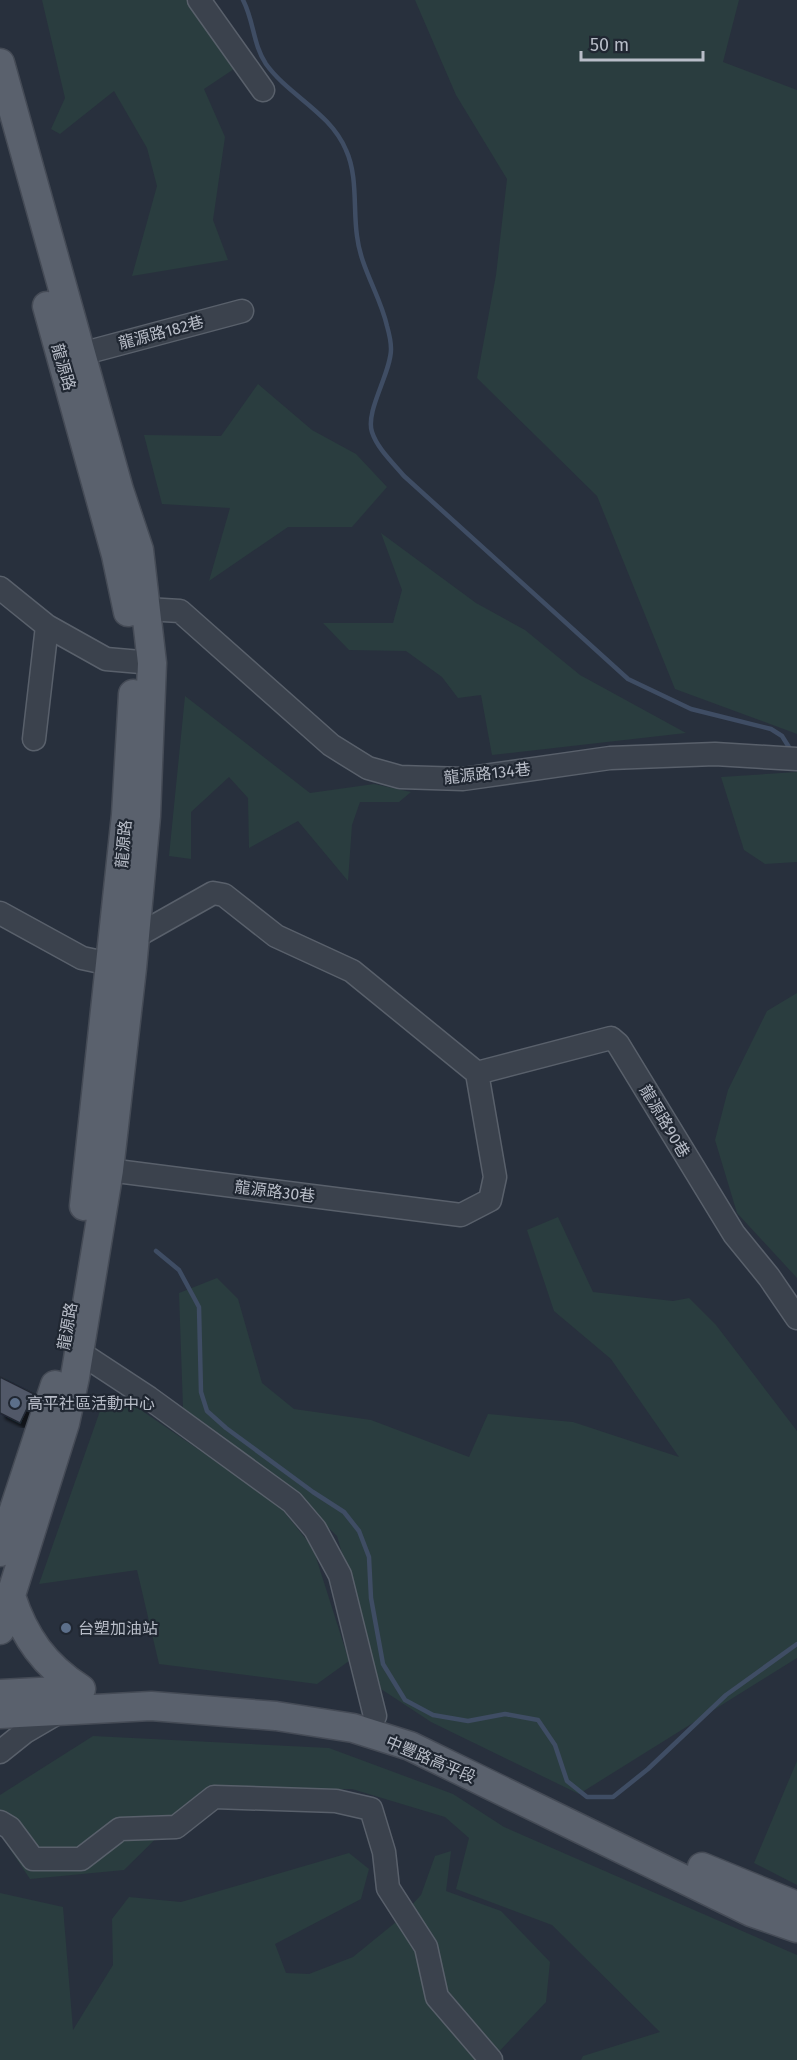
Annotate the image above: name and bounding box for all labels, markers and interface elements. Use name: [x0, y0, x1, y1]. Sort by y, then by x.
scale bar: [581, 24, 702, 62]
text: 50 m: [590, 34, 629, 56]
street label: 龍源路182巷: [116, 312, 206, 353]
street label: 龍源路: [48, 341, 79, 393]
street label: 龍源路134巷: [443, 759, 531, 788]
street label: 龍源路: [112, 819, 135, 869]
street label: 龍源路90巷: [635, 1082, 694, 1161]
street label: 龍源路30巷: [234, 1177, 316, 1206]
street label: 龍源路: [54, 1301, 81, 1351]
place label: 高平社區活動中心: [27, 1394, 155, 1413]
marker: 高平社區活動中心: [8, 1396, 22, 1410]
place label: 台塑加油站: [78, 1619, 158, 1638]
marker: 台塑加油站: [59, 1621, 73, 1635]
street label: 中豐路高平段: [383, 1732, 479, 1787]

